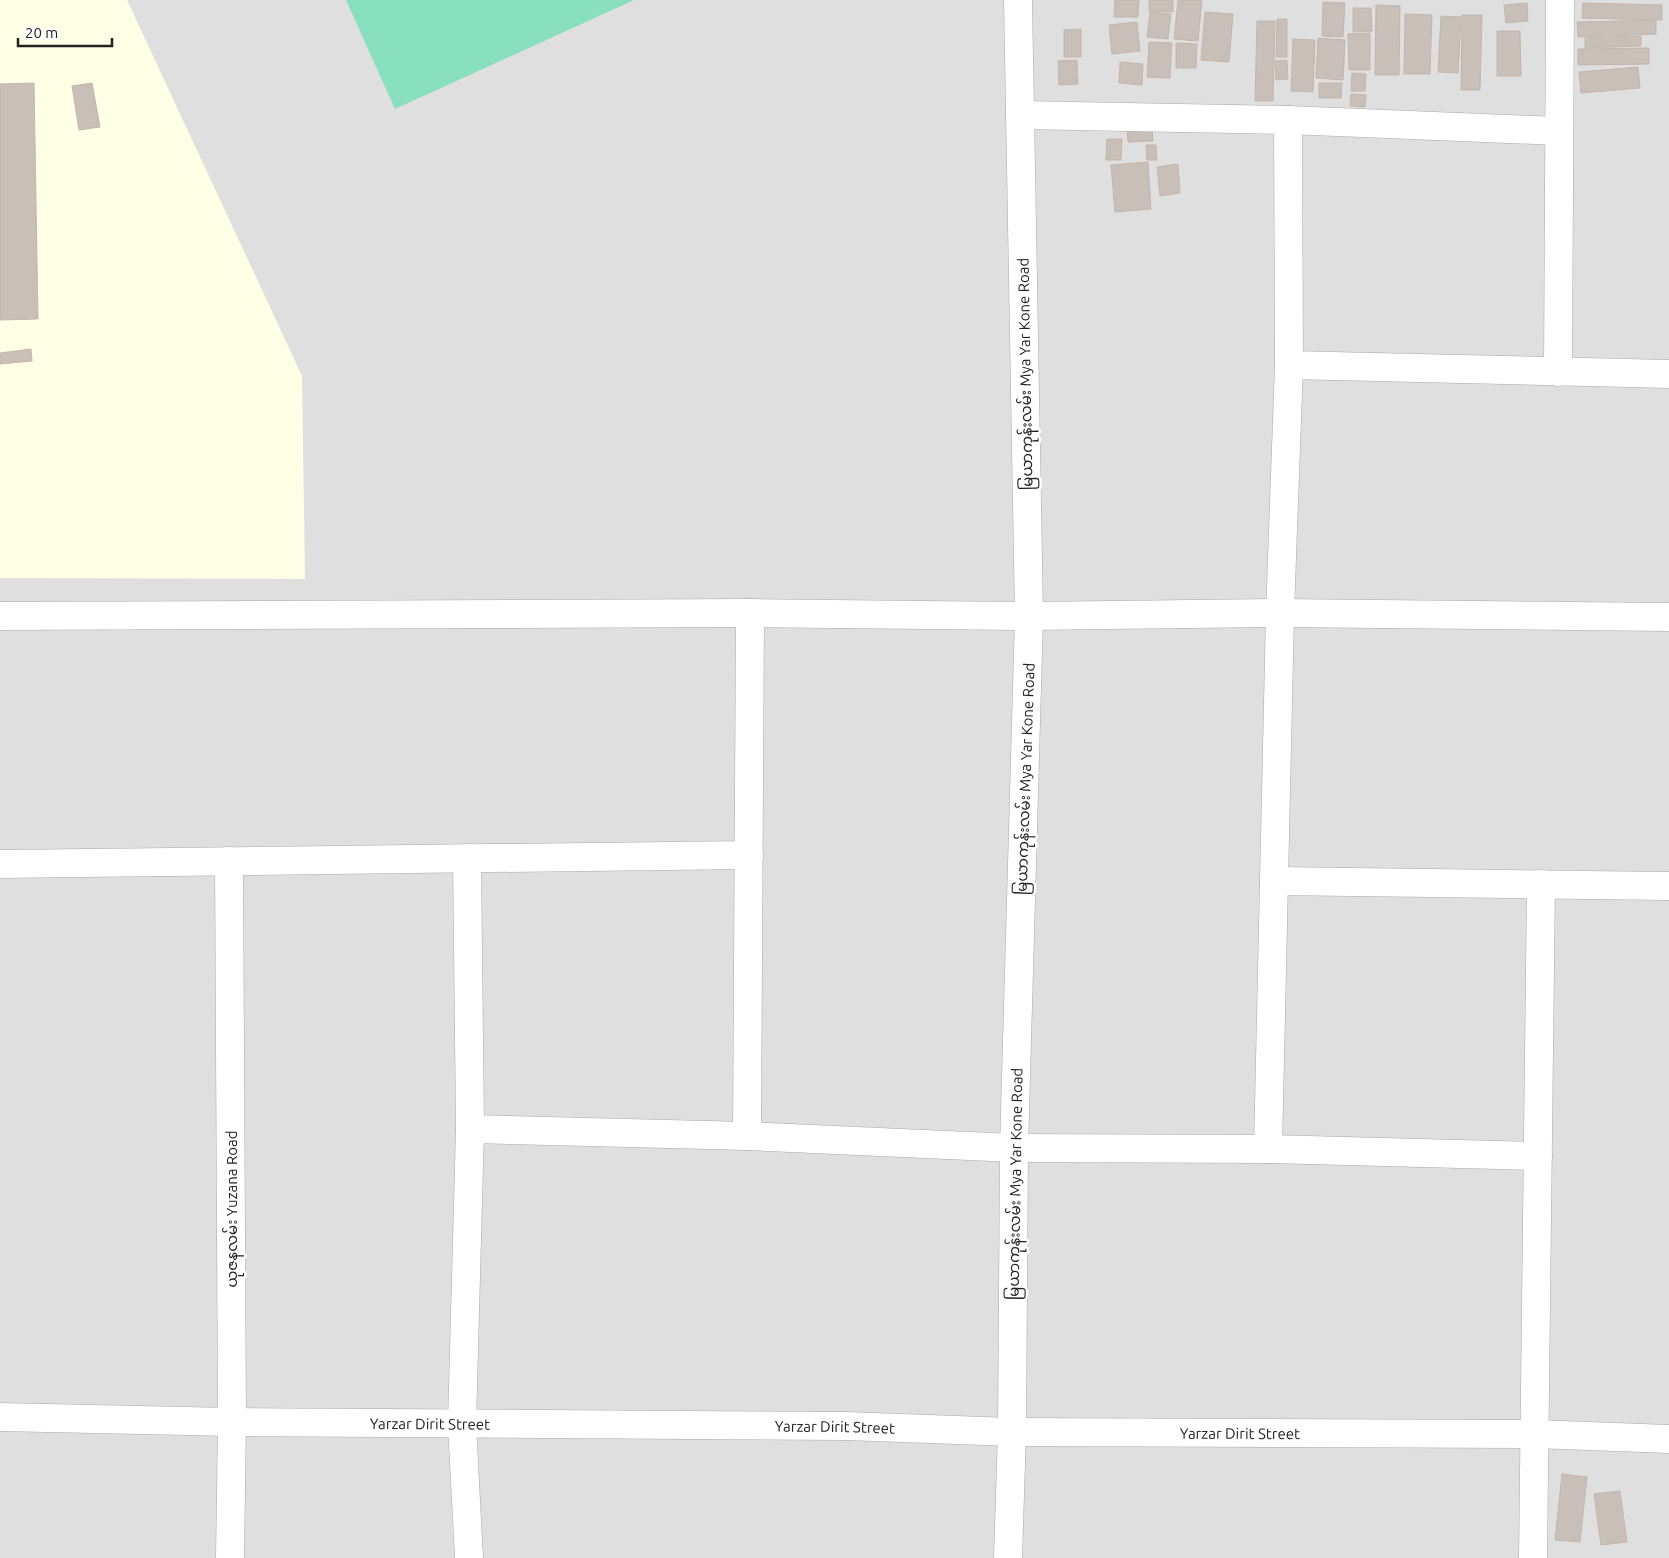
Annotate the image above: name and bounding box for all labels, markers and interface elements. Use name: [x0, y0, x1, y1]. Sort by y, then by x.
scale bar: [18, 15, 111, 47]
text: 20 m: [25, 24, 58, 41]
street label: မြယာကုန်းလမ်း Mya Yar Kone Road: [1013, 258, 1040, 490]
street label: မြယာကုန်းလမ်း Mya Yar Kone Road: [1011, 662, 1042, 896]
street label: မြယာကုန်းလမ်း Mya Yar Kone Road: [1003, 1068, 1030, 1300]
street label: ယုဇနလမ်း Yuzana Road: [222, 1130, 244, 1288]
street label: Yarzar Dirit Street: [370, 1414, 490, 1432]
street label: Yarzar Dirit Street: [775, 1417, 895, 1436]
street label: Yarzar Dirit Street: [1180, 1424, 1300, 1442]

